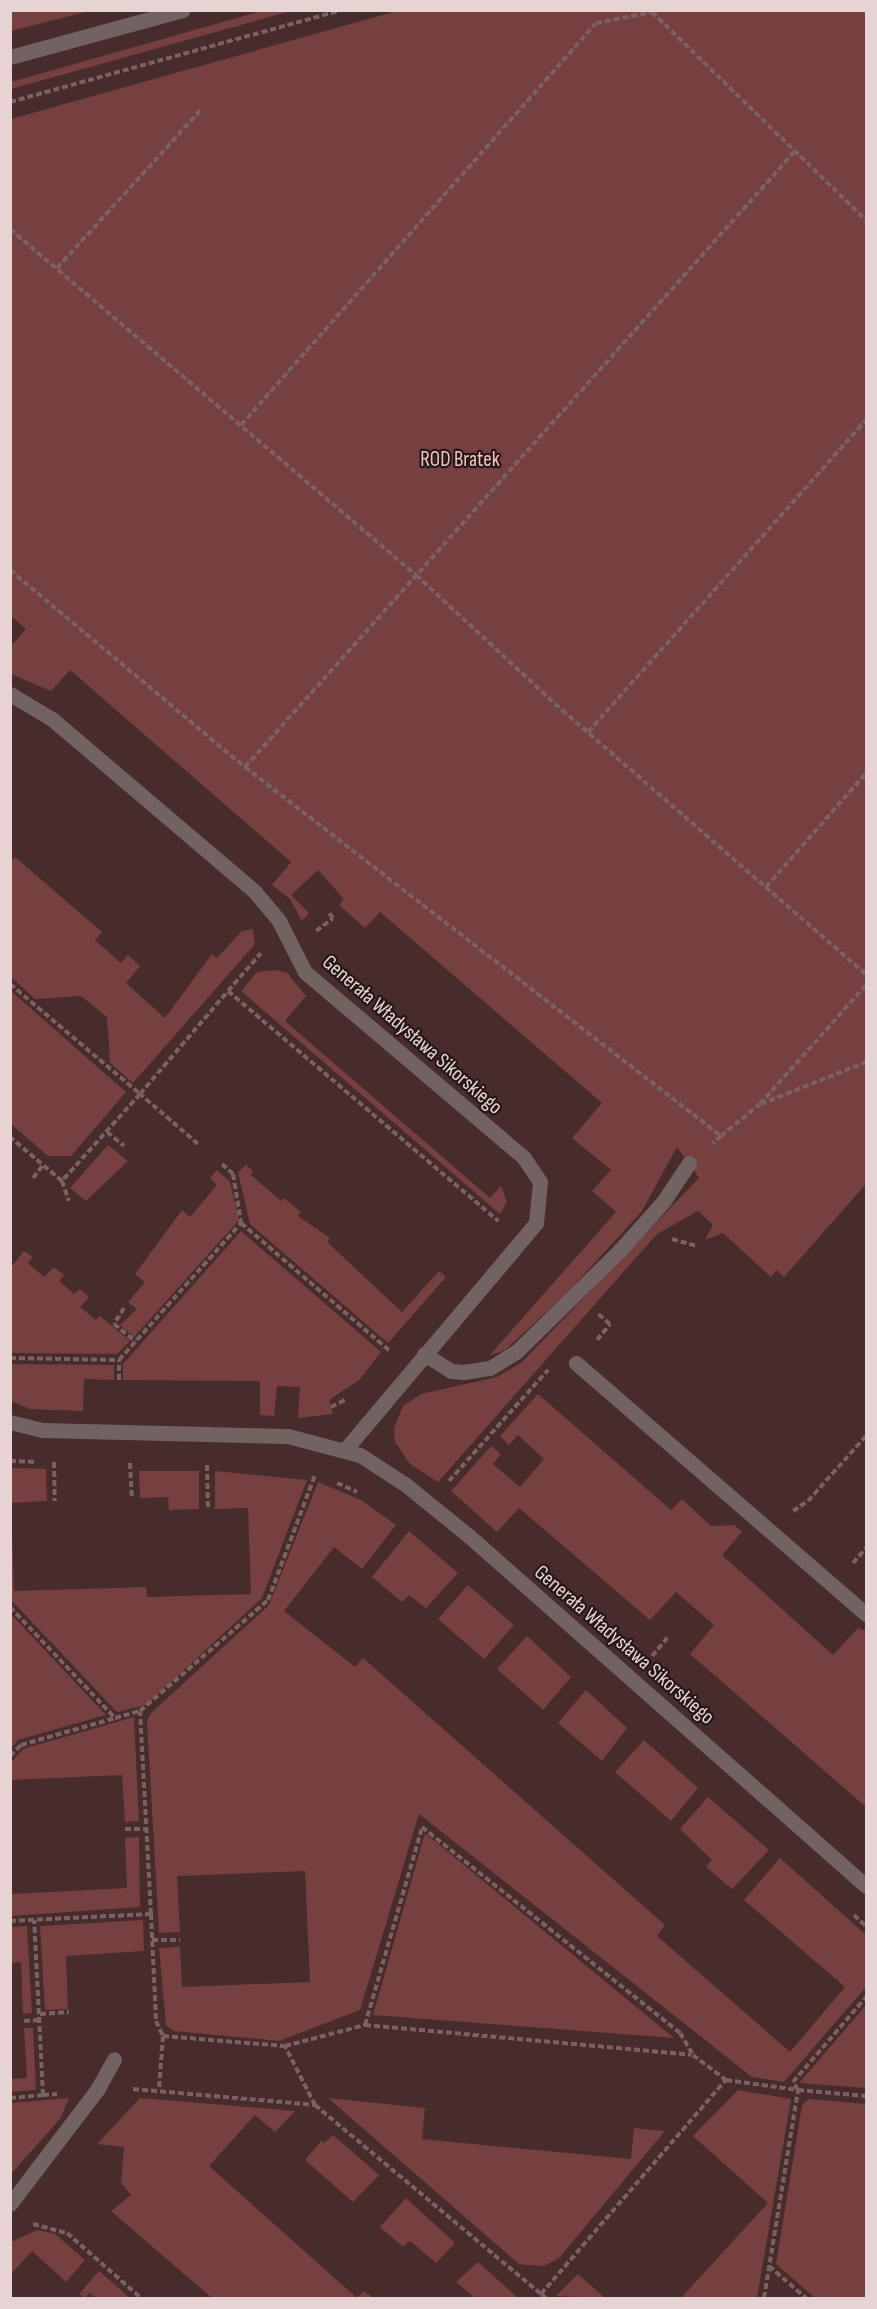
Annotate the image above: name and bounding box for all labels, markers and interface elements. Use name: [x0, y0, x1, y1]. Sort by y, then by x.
park label: ROD Bratek: [420, 447, 500, 473]
street label: Generała Władysława Sikorskiego: [317, 950, 507, 1120]
street label: Generała Władysława Sikorskiego: [529, 1560, 719, 1730]

